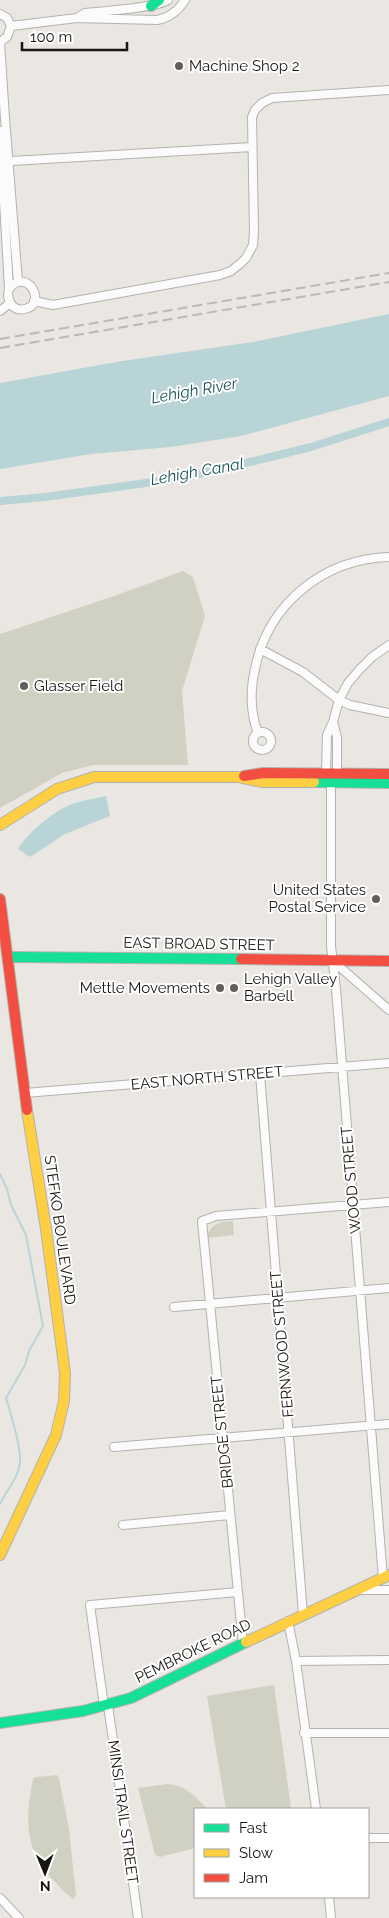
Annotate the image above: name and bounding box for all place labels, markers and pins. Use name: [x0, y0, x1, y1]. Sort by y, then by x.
place label: Machine Shop 2: [189, 57, 300, 75]
marker: Machine Shop 2: [173, 60, 185, 72]
place label: Glasser Field: [34, 677, 123, 695]
marker: Glasser Field: [18, 680, 30, 692]
place label: United States Postal Service: [269, 881, 366, 916]
marker: United States Postal Service: [370, 893, 382, 905]
place label: Lehigh Valley Barbell: [244, 970, 337, 1005]
place label: Mettle Movements: [80, 979, 210, 997]
marker: Mettle Movements: [214, 982, 226, 994]
marker: Lehigh Valley Barbell: [228, 982, 240, 994]

